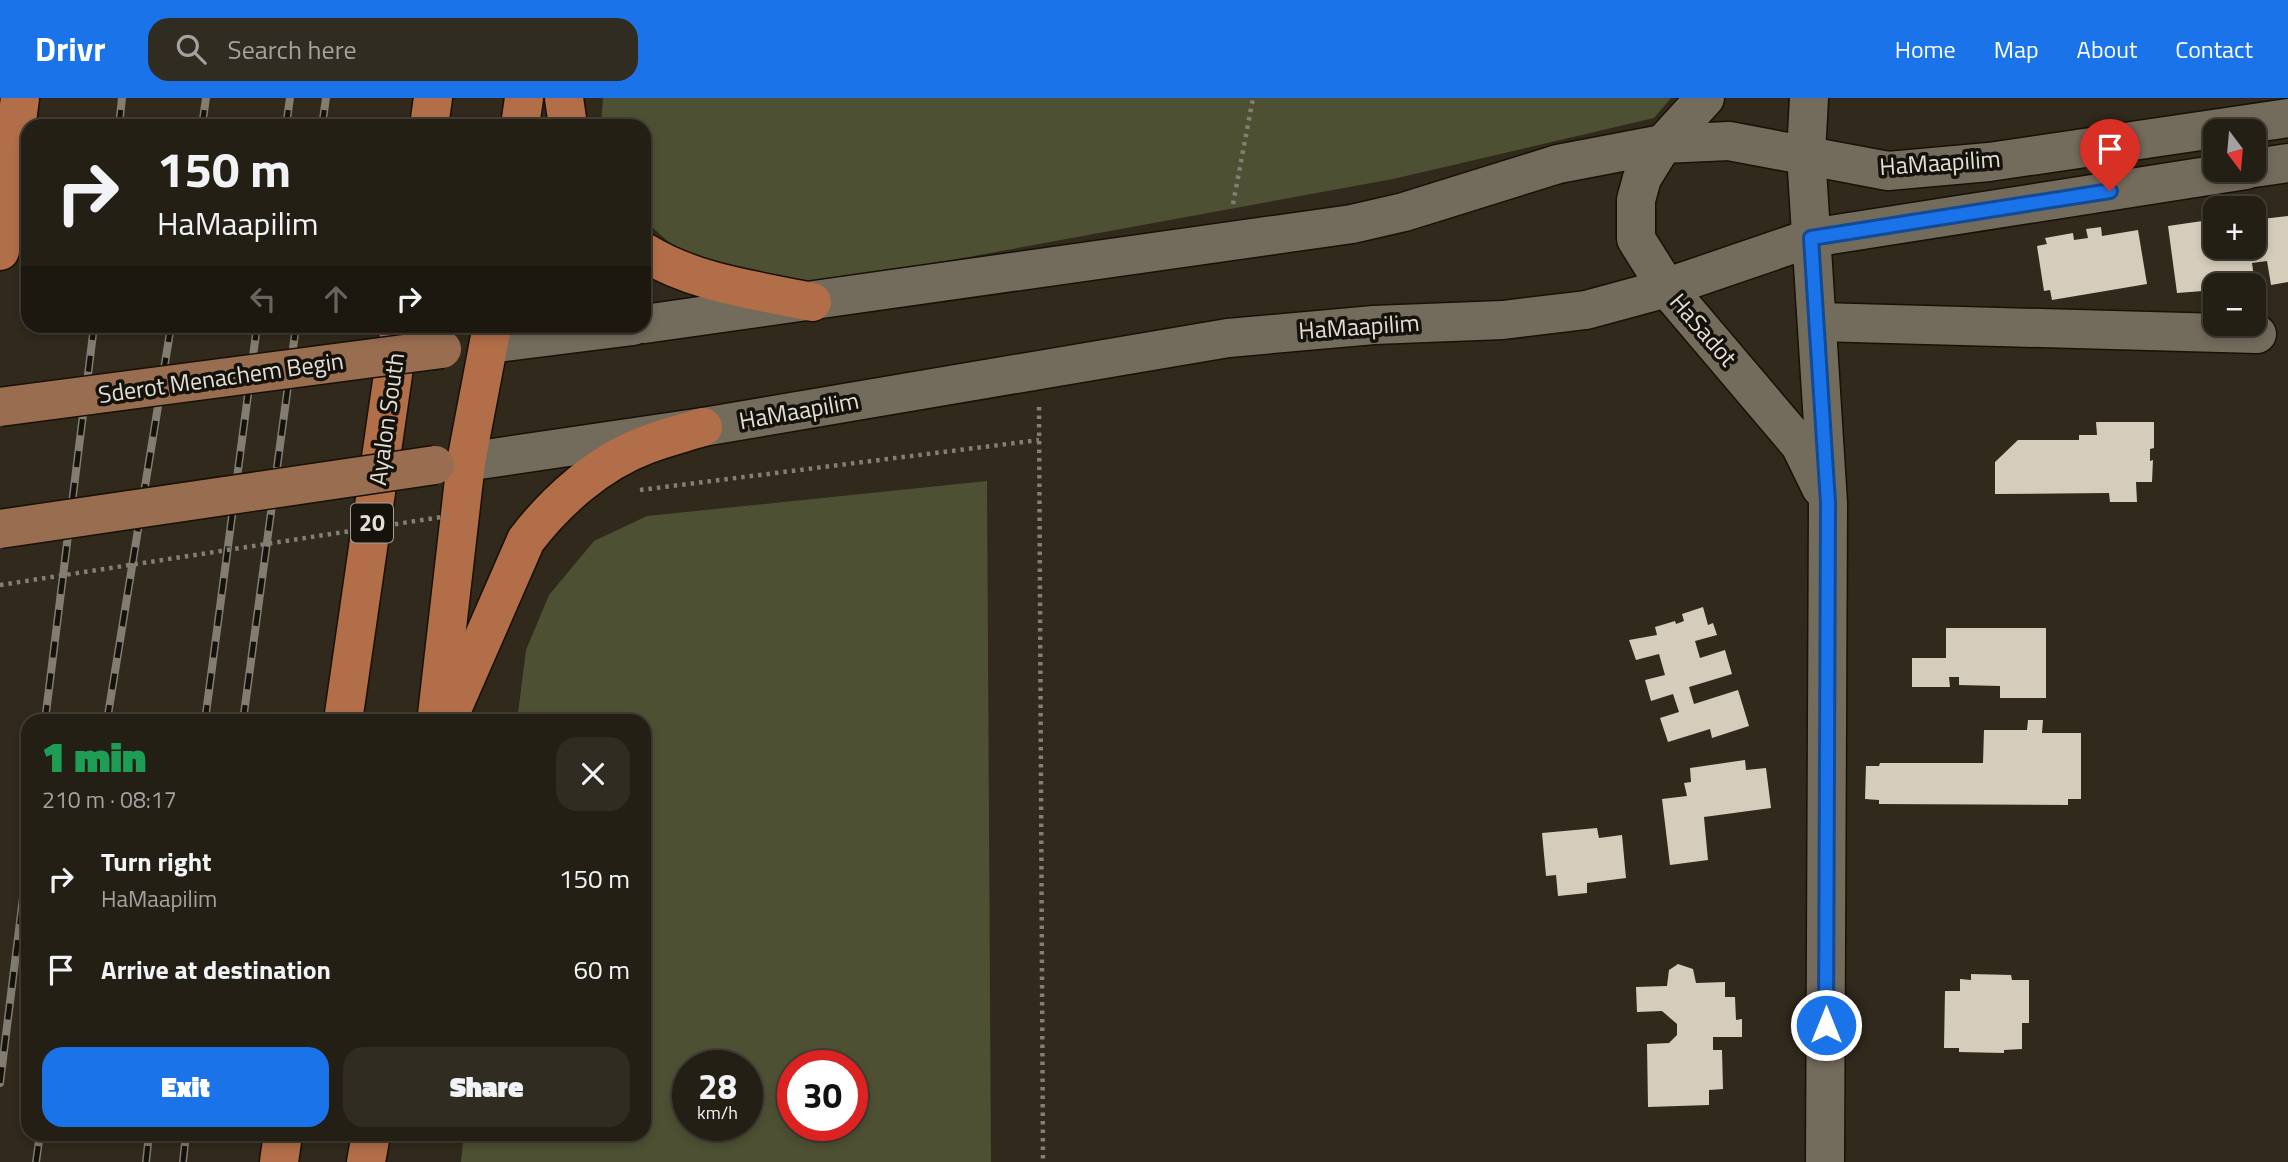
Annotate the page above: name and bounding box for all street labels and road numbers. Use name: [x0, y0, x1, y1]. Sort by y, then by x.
street label: HaMaapilim: [1878, 140, 2002, 184]
street label: HaSadot: [1662, 285, 1746, 374]
street label: HaMaapilim: [1297, 304, 1421, 348]
street label: Sderot Menachem Begin: [96, 342, 346, 412]
street label: Ayalon South: [359, 350, 413, 487]
street label: HaMaapilim: [736, 382, 862, 438]
road number: 20: [351, 504, 393, 542]

